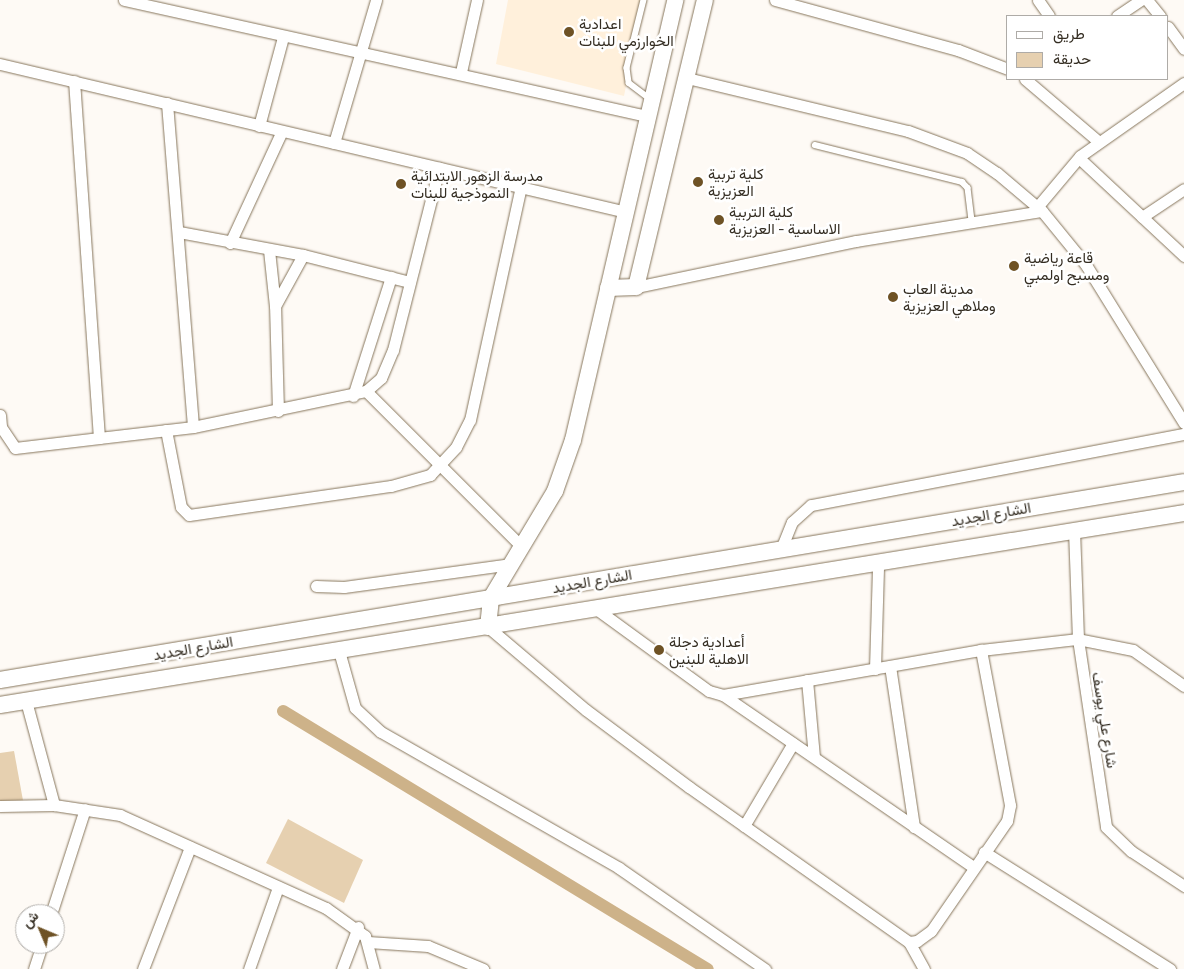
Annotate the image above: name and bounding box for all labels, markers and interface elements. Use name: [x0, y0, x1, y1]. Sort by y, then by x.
place label: اعدادية الخوارزمي للبنات: [579, 14, 674, 49]
legend: [1006, 15, 1169, 80]
text: طريق: [1053, 22, 1085, 45]
marker: اعدادية الخوارزمي للبنات: [563, 26, 575, 38]
text: حديقة: [1053, 47, 1091, 70]
place label: كلية تربية العزيزية: [708, 164, 764, 199]
place label: مدرسة الزهور الابتدائية النموذجية للبنات: [411, 166, 543, 201]
marker: كلية تربية العزيزية: [692, 176, 704, 188]
marker: مدرسة الزهور الابتدائية النموذجية للبنات: [395, 178, 407, 190]
place label: كلية التربية الاساسية - العزيزية: [729, 202, 841, 237]
marker: كلية التربية الاساسية - العزيزية: [713, 214, 725, 226]
place label: قاعة رياضية ومسبح اولمبي: [1024, 248, 1110, 283]
marker: قاعة رياضية ومسبح اولمبي: [1008, 260, 1020, 272]
place label: مدينة العاب وملاهي العزيزية: [903, 279, 996, 314]
marker: مدينة العاب وملاهي العزيزية: [887, 291, 899, 303]
street label: الشارع الجديد: [950, 498, 1032, 530]
street label: الشارع الجديد: [551, 565, 633, 597]
street label: الشارع الجديد: [152, 632, 234, 664]
place label: أعدادية دجلة الاهلية للبنين: [669, 632, 749, 667]
marker: أعدادية دجلة الاهلية للبنين: [653, 644, 665, 656]
street label: شارع علي يوسف: [1089, 671, 1121, 769]
north arrow: [15, 904, 65, 954]
text: ش: [16, 905, 43, 932]

